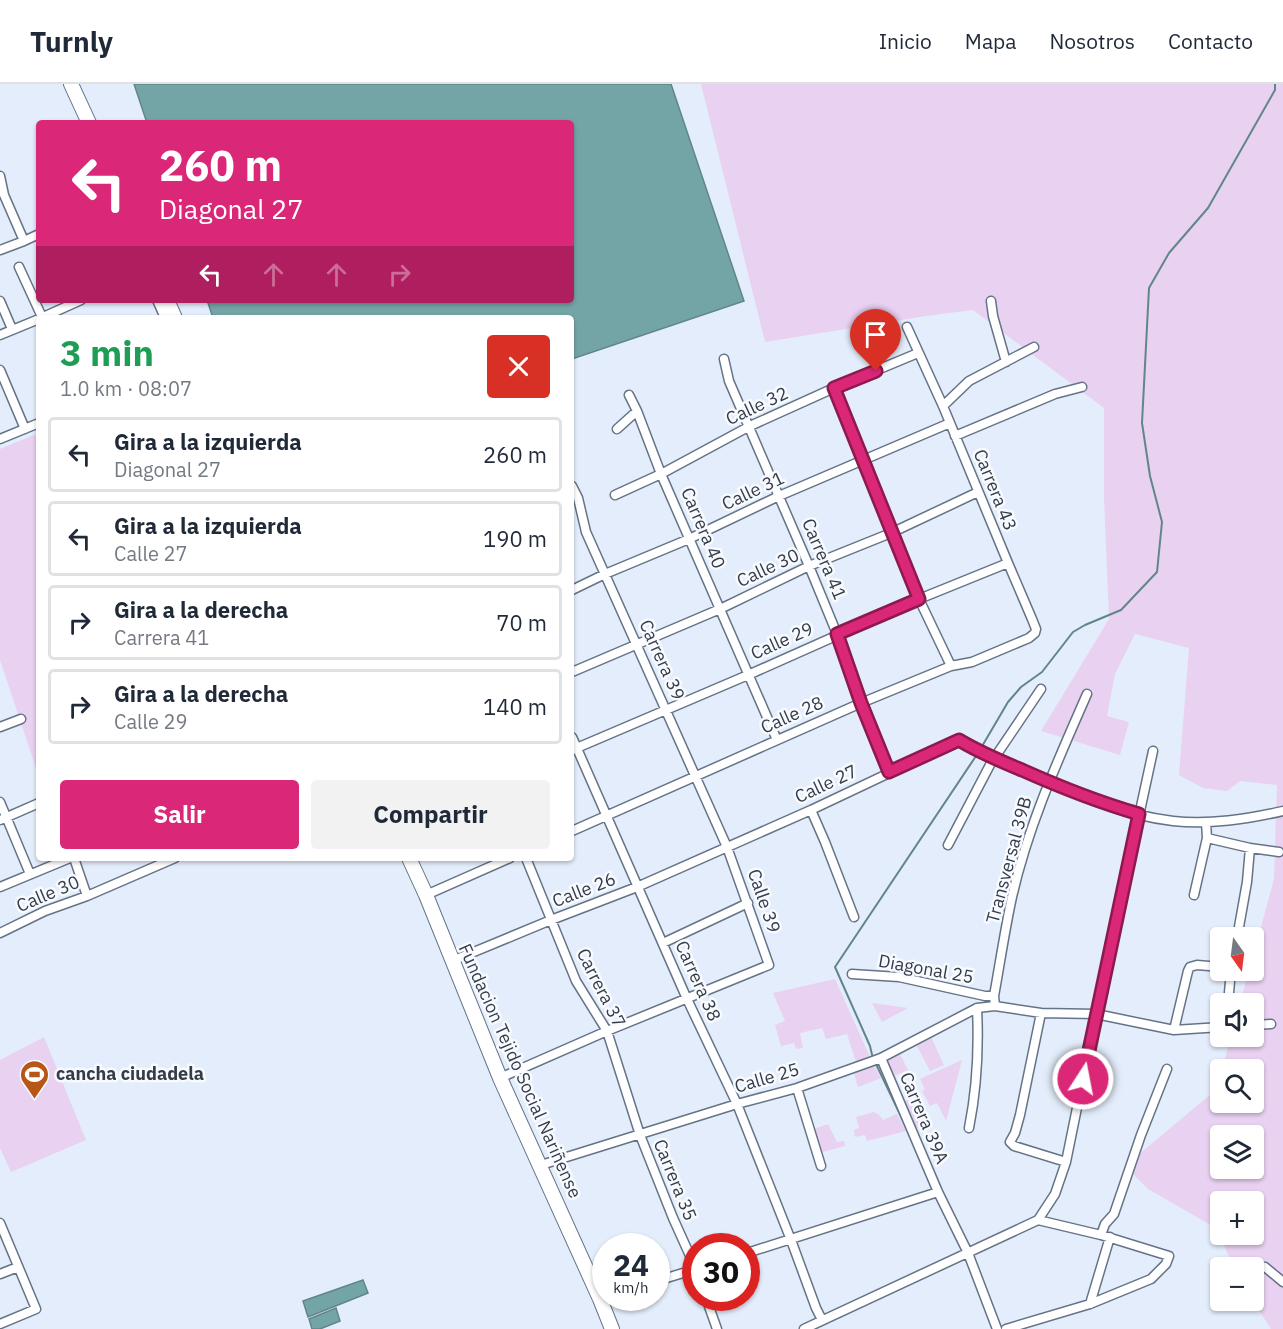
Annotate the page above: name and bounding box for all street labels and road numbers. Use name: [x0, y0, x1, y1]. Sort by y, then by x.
street label: Calle 32: [722, 381, 792, 430]
street label: Carrera 43: [969, 446, 1022, 534]
street label: Calle 31: [718, 466, 788, 515]
street label: Carrera 40: [676, 484, 731, 572]
street label: Carrera 41: [797, 515, 852, 603]
street label: Calle 30: [733, 543, 803, 592]
street label: Carrera 39: [635, 616, 690, 704]
street label: Calle 29: [747, 617, 817, 665]
street label: Calle 28: [757, 691, 827, 739]
street label: Calle 27: [791, 759, 861, 808]
street label: Transversal 39B: [981, 794, 1037, 926]
street label: Calle 39: [743, 866, 786, 936]
street label: Calle 26: [549, 867, 619, 912]
street label: Calle 30: [13, 870, 83, 917]
street label: Carrera 38: [671, 937, 726, 1025]
street label: Fundacion Tejido Social Nariñense: [454, 940, 587, 1202]
street label: Carrera 37: [572, 944, 631, 1031]
street label: Diagonal 25: [877, 949, 975, 988]
street label: Calle 25: [732, 1057, 802, 1098]
street label: Carrera 39A: [895, 1069, 954, 1168]
street label: Carrera 35: [649, 1136, 702, 1224]

